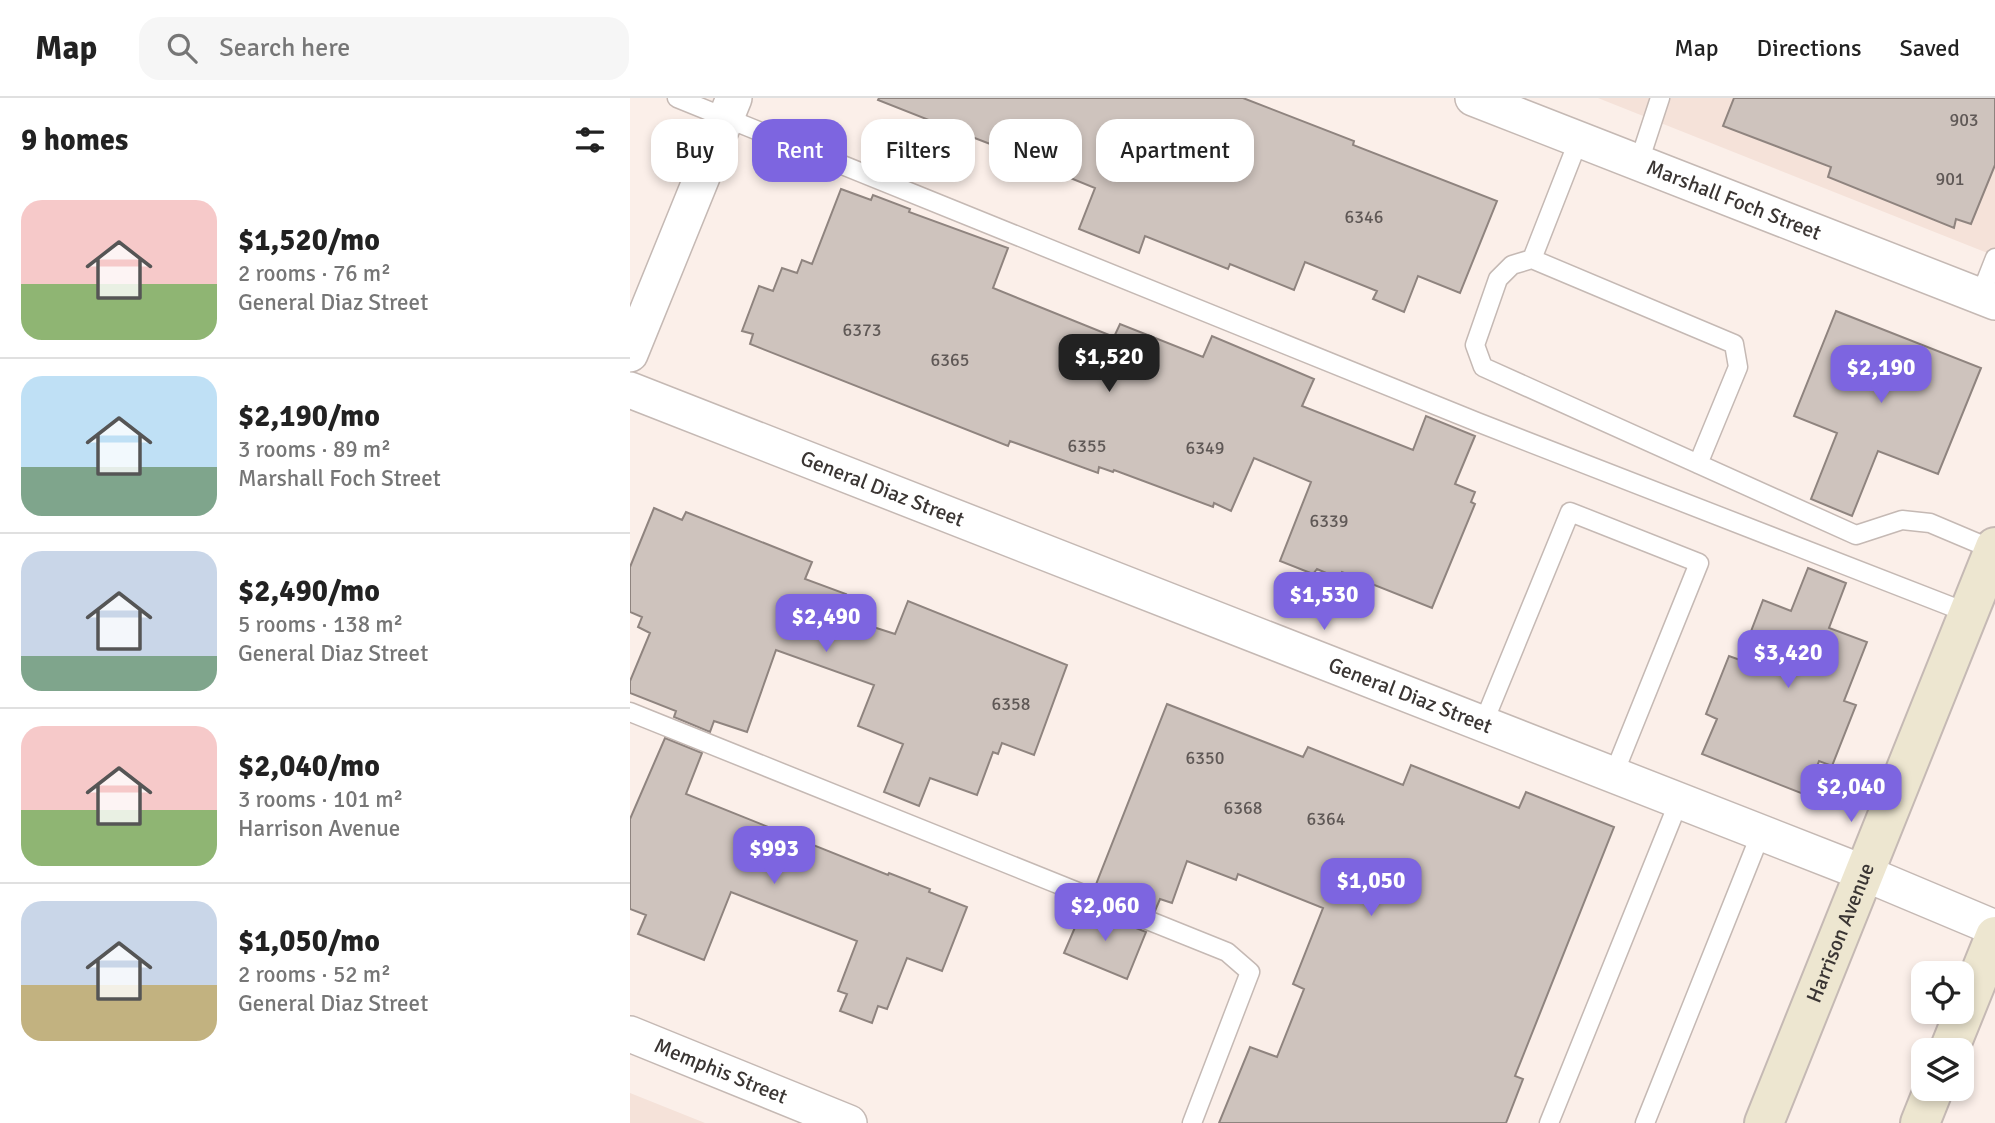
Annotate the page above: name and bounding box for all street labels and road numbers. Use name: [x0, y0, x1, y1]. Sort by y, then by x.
street label: Marshall Foch Street: [1643, 154, 1825, 246]
street label: General Diaz Street: [797, 445, 968, 533]
street label: General Diaz Street: [1325, 652, 1496, 739]
street label: Harrison Avenue: [1801, 859, 1880, 1006]
street label: Memphis Street: [651, 1032, 791, 1109]

